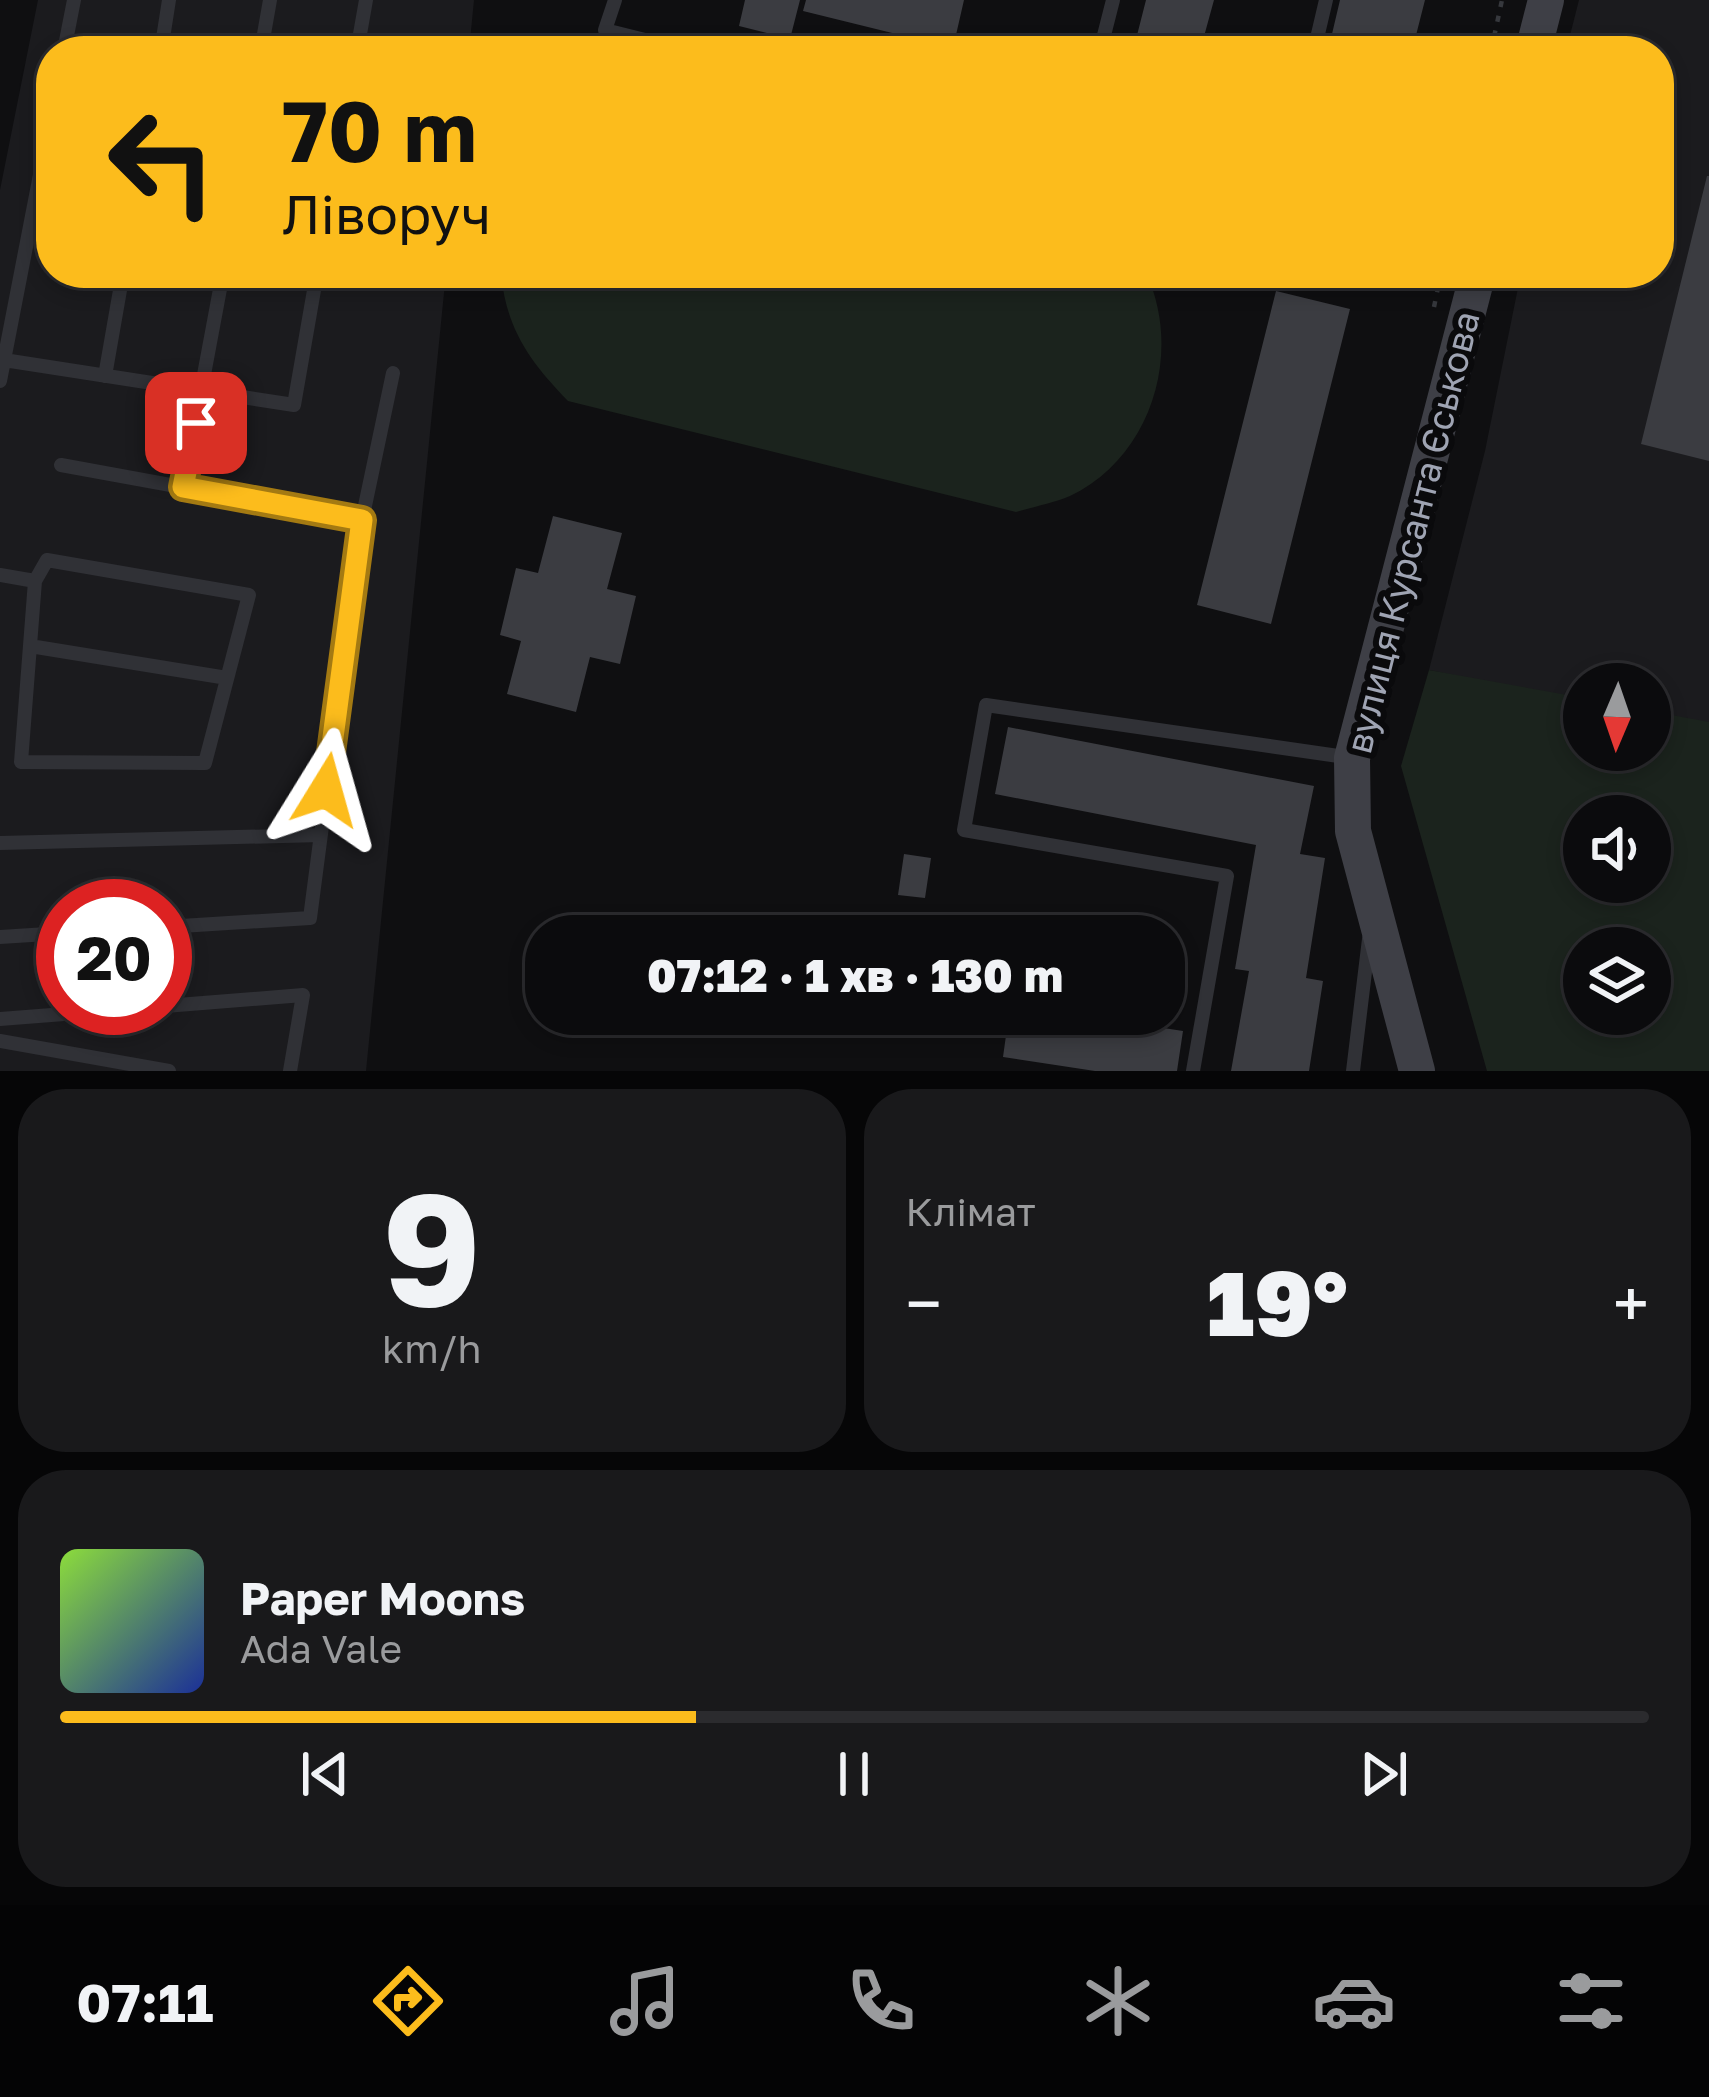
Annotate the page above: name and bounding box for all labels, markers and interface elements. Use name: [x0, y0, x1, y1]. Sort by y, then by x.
text: 70 m: [282, 80, 477, 180]
icon: left: [84, 84, 240, 240]
text: Ліворуч: [282, 181, 491, 246]
street label: вулиця Курсанта Єськова: [1336, 307, 1488, 757]
pin: [145, 372, 247, 474]
icon: arrive: [163, 390, 229, 456]
north arrow: [1563, 663, 1671, 771]
map controls: [1563, 663, 1671, 1035]
position arrow: [263, 727, 389, 853]
button: sound: [1563, 795, 1671, 903]
speed limit sign: 20: [36, 879, 192, 1035]
button: layers: [1563, 927, 1671, 1035]
text: 07:12 · 1 хв · 130 m: [647, 948, 1063, 1002]
text: 9: [382, 1153, 481, 1340]
text: Клімат: [906, 1188, 1036, 1235]
text: 19°: [1207, 1248, 1348, 1356]
text: −: [906, 1263, 942, 1343]
text: +: [1613, 1263, 1649, 1343]
text: km/h: [382, 1325, 481, 1372]
text: Paper Moons: [240, 1571, 525, 1625]
text: Ada Vale: [240, 1625, 402, 1672]
icon: previous: [292, 1741, 358, 1807]
icon: pause: [821, 1741, 887, 1807]
icon: next: [1351, 1741, 1417, 1807]
icon: directions: [366, 1959, 450, 2043]
icon: music: [603, 1959, 687, 2043]
icon: phone: [839, 1959, 923, 2043]
icon: climate: [1076, 1959, 1160, 2043]
icon: car: [1312, 1959, 1396, 2043]
icon: filters: [1549, 1959, 1633, 2043]
text: 07:11: [76, 1969, 214, 2034]

